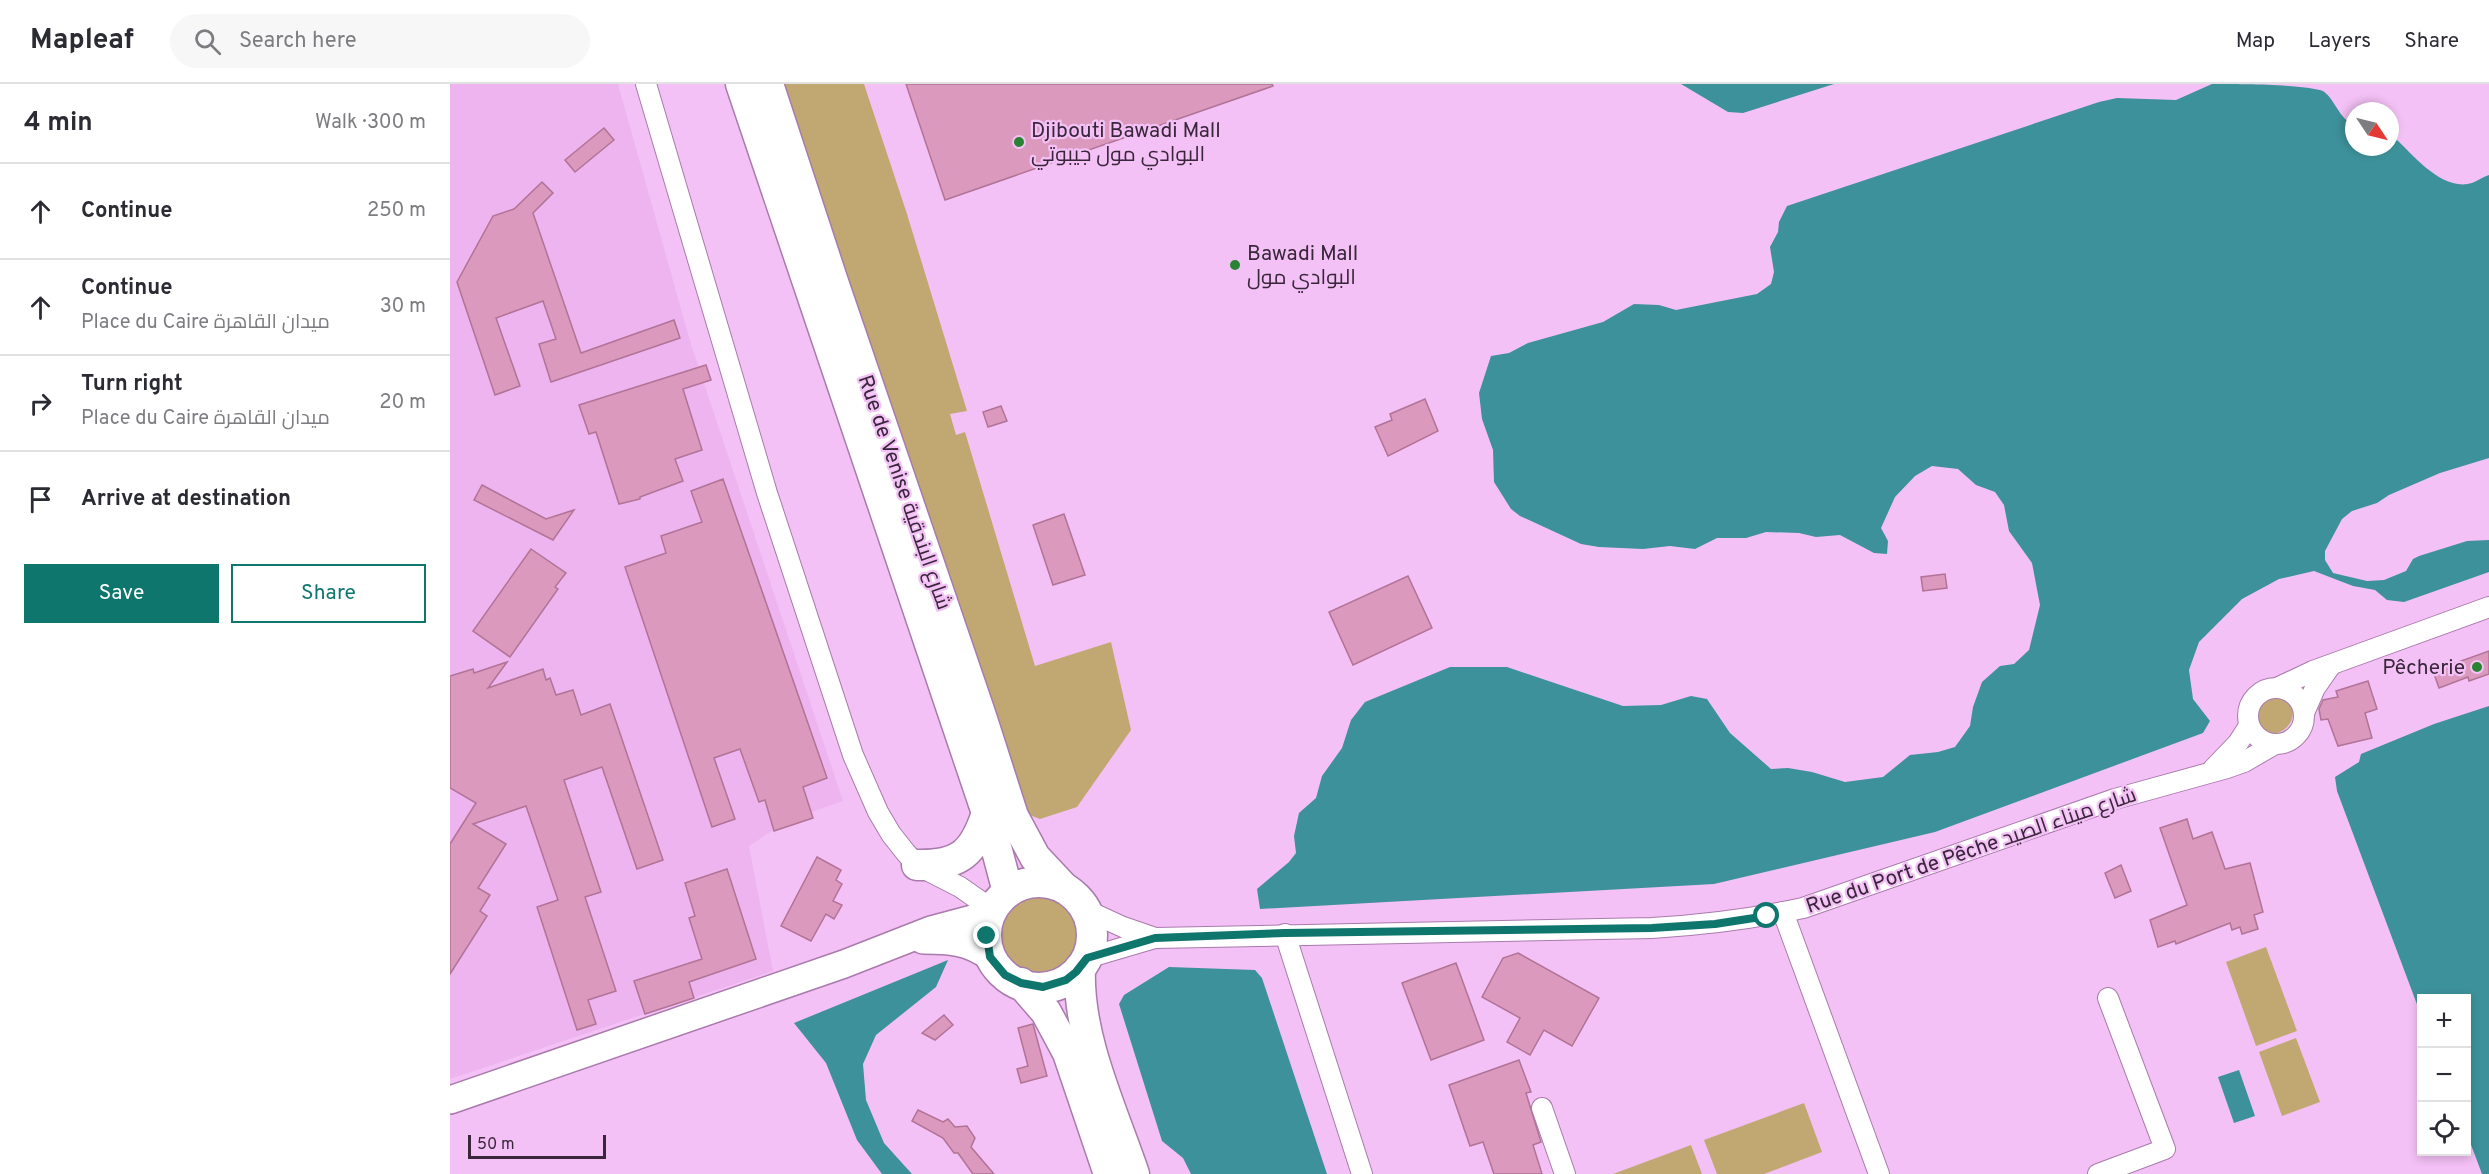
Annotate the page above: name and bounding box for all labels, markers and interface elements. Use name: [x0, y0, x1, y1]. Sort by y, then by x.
search box: [170, 14, 590, 68]
text: Mapleaf: [30, 23, 134, 59]
icon: search: [191, 25, 224, 58]
text: Search here: [239, 28, 357, 55]
text: Map: [2236, 28, 2275, 55]
text: Layers: [2308, 28, 2371, 55]
text: Share: [2404, 28, 2459, 55]
north arrow: [2345, 102, 2399, 156]
text: 4 min: [24, 107, 93, 140]
text: Walk · 300 m: [315, 110, 426, 136]
place label: Djibouti Bawadi Mall البوادي مول جيبوتي: [1031, 118, 1221, 170]
marker: Djibouti Bawadi Mall البوادي مول جيبوتي: [1012, 135, 1026, 149]
icon: ahead: [24, 195, 57, 228]
text: Continue: [81, 198, 172, 225]
text: 250 m: [367, 198, 426, 224]
place label: Bawadi Mall البوادي مول: [1247, 241, 1358, 293]
marker: Bawadi Mall البوادي مول: [1228, 258, 1242, 272]
text: Continue: [81, 275, 172, 302]
icon: ahead: [24, 291, 57, 324]
text: 30 m: [380, 294, 426, 320]
text: Place du Caire ميدان القاهرة: [81, 310, 330, 336]
text: Turn right: [81, 371, 183, 398]
street label: Rue de Venise شارع البندقية: [851, 371, 957, 614]
icon: right: [24, 387, 57, 420]
text: 20 m: [379, 390, 426, 416]
text: Place du Caire ميدان القاهرة: [81, 406, 330, 432]
icon: arrive: [24, 483, 57, 516]
text: Arrive at destination: [81, 486, 291, 513]
button: Save: [24, 564, 219, 623]
button: Share: [231, 564, 426, 623]
place label: Pêcherie: [2382, 655, 2465, 682]
marker: Pêcherie: [2470, 660, 2484, 674]
street label: Rue du Port de Pêche شارع ميناء الصيد: [1803, 782, 2140, 921]
route start: [1753, 902, 1779, 928]
route end: [973, 922, 999, 948]
map controls: [2417, 994, 2471, 1156]
button: +: [2417, 994, 2471, 1048]
button: −: [2417, 1048, 2471, 1102]
button: locate: [2417, 1102, 2471, 1156]
scale bar: [468, 1132, 606, 1160]
text: 50 m: [477, 1135, 515, 1155]

